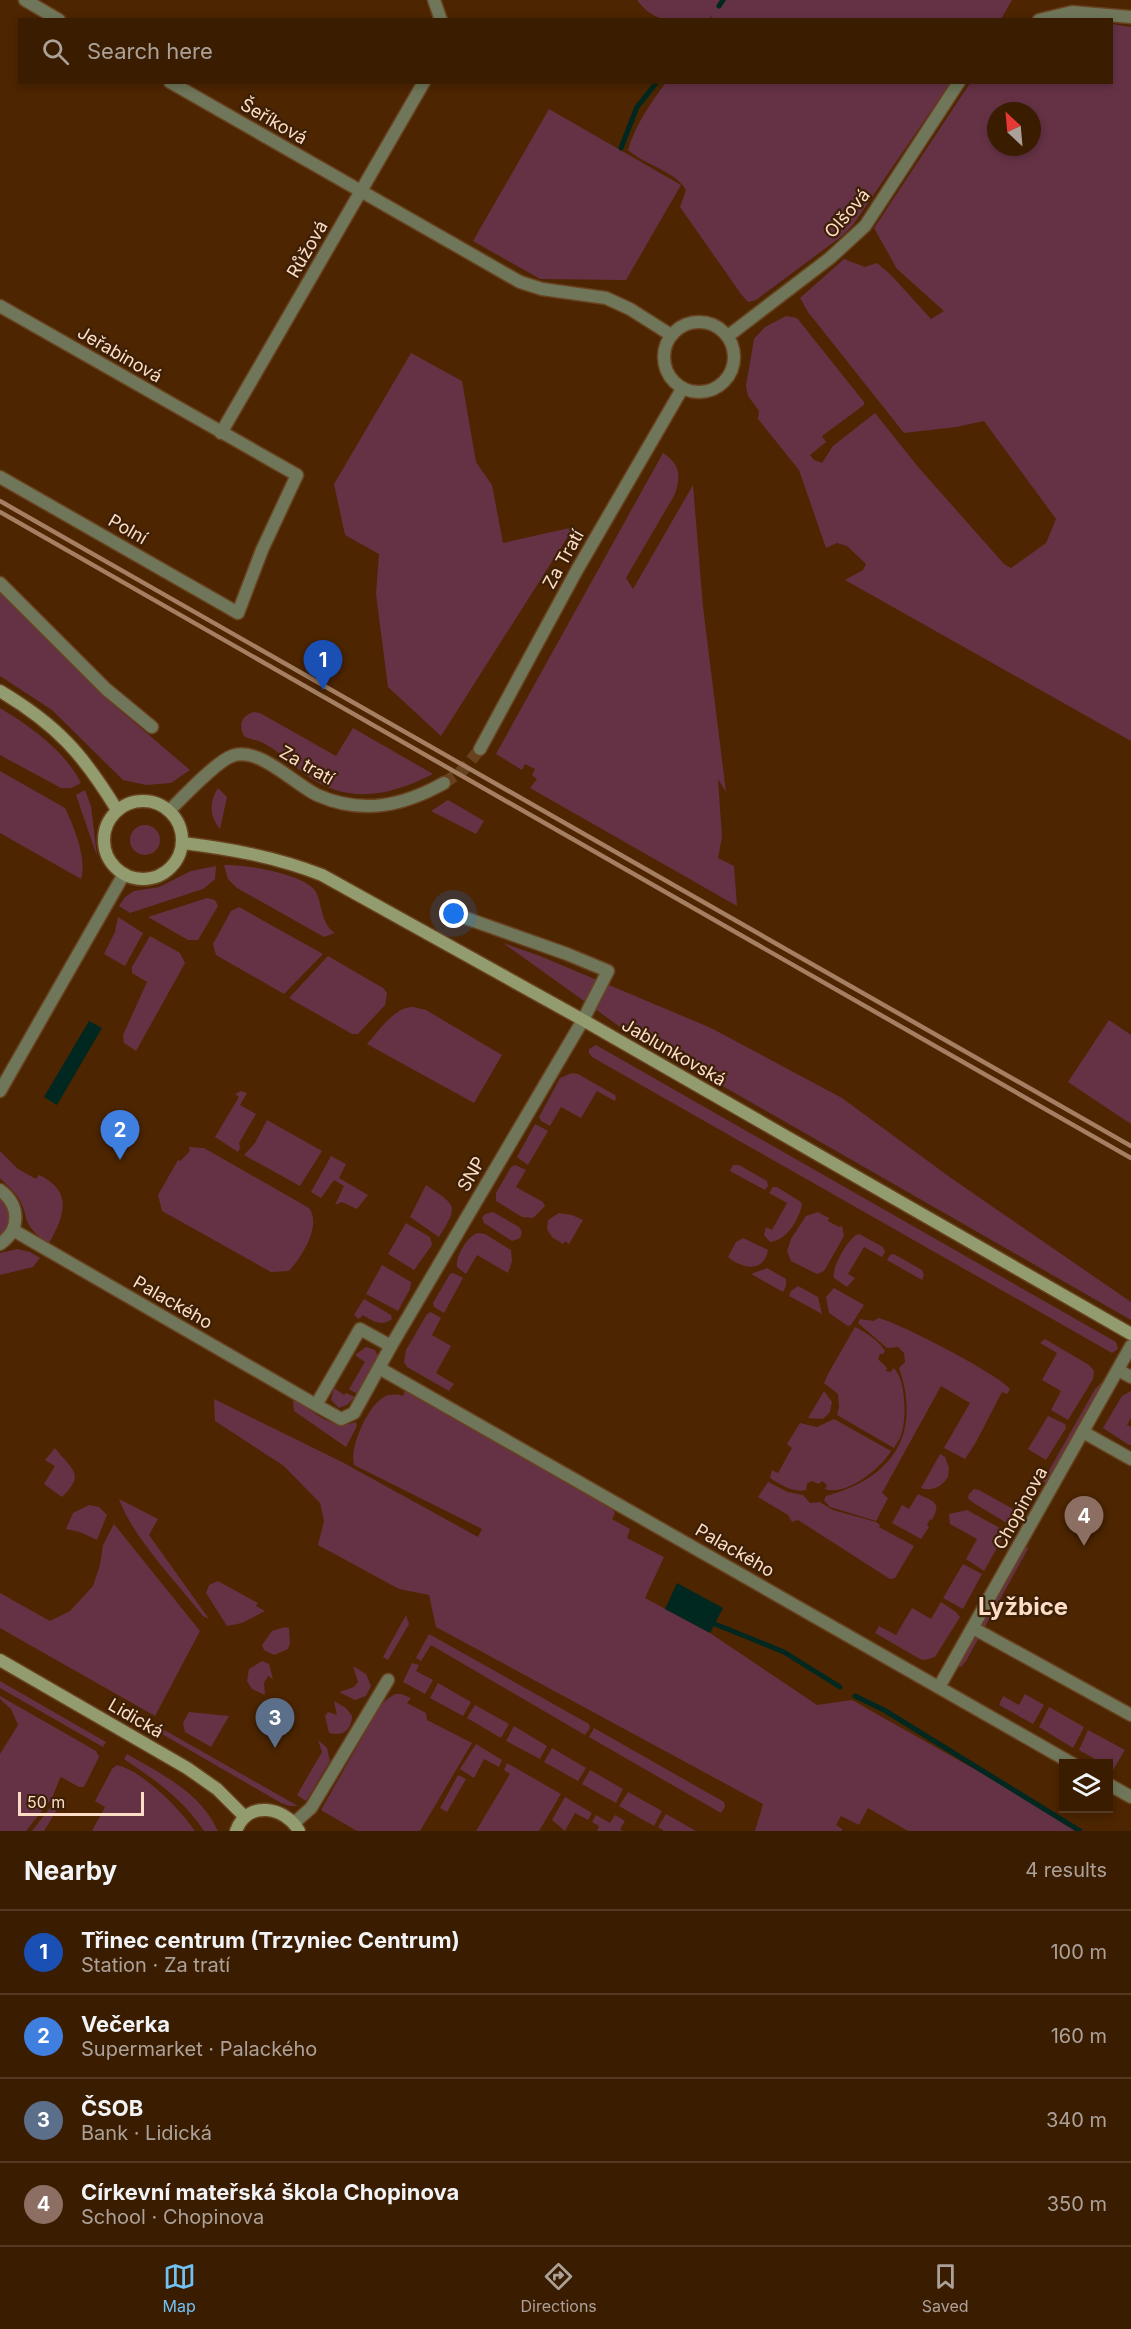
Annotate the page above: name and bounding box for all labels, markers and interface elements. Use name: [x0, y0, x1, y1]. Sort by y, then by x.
search box: [18, 18, 1113, 84]
icon: search: [39, 35, 72, 68]
text: Search here: [87, 38, 213, 64]
street label: Šeříková: [237, 93, 312, 148]
north arrow: [987, 102, 1041, 156]
street label: Olšová: [820, 184, 874, 242]
street label: Růžová: [282, 217, 332, 281]
street label: Jeřabinová: [74, 321, 166, 387]
street label: Polní: [105, 510, 152, 549]
street label: Za Tratí: [538, 525, 588, 592]
pin: 1: [304, 640, 342, 690]
street label: Za tratí: [276, 741, 339, 789]
your location: [439, 899, 468, 928]
street label: Jablunkovská: [618, 1014, 730, 1090]
pin: 2: [100, 1110, 140, 1160]
street label: SNP: [453, 1153, 489, 1195]
street label: Palackého: [130, 1271, 216, 1333]
street label: Chopinova: [989, 1463, 1051, 1553]
pin: 4: [1064, 1496, 1104, 1546]
street label: Palackého: [692, 1519, 778, 1581]
district label: Lyžbice: [978, 1592, 1068, 1621]
street label: Lidická: [105, 1694, 167, 1742]
pin: 3: [256, 1698, 294, 1748]
map controls: [1059, 1759, 1113, 1813]
button: layers: [1059, 1759, 1113, 1813]
scale bar: [18, 1789, 144, 1816]
text: 50 m: [27, 1792, 65, 1812]
text: Nearby: [24, 1855, 117, 1886]
text: 4 results: [1025, 1858, 1107, 1882]
text: Třinec centrum (Trzyniec Centrum): [81, 1927, 460, 1953]
text: 1: [39, 1940, 48, 1964]
text: 100 m: [1050, 1940, 1107, 1964]
text: Station · Za tratí: [81, 1953, 230, 1977]
text: Večerka: [81, 2011, 170, 2037]
text: 2: [37, 2024, 50, 2048]
text: 160 m: [1051, 2024, 1107, 2048]
text: Supermarket · Palackého: [81, 2037, 317, 2061]
text: ČSOB: [81, 2095, 143, 2121]
text: 3: [37, 2108, 50, 2132]
text: 340 m: [1046, 2108, 1107, 2132]
text: Bank · Lidická: [81, 2121, 212, 2145]
text: Církevní mateřská škola Chopinova: [81, 2179, 459, 2205]
text: 4: [37, 2192, 50, 2216]
text: 350 m: [1047, 2192, 1107, 2216]
text: School · Chopinova: [81, 2205, 264, 2229]
tab: Map: [162, 2260, 196, 2316]
tab: Directions: [521, 2260, 597, 2316]
tab: Saved: [922, 2260, 969, 2316]

